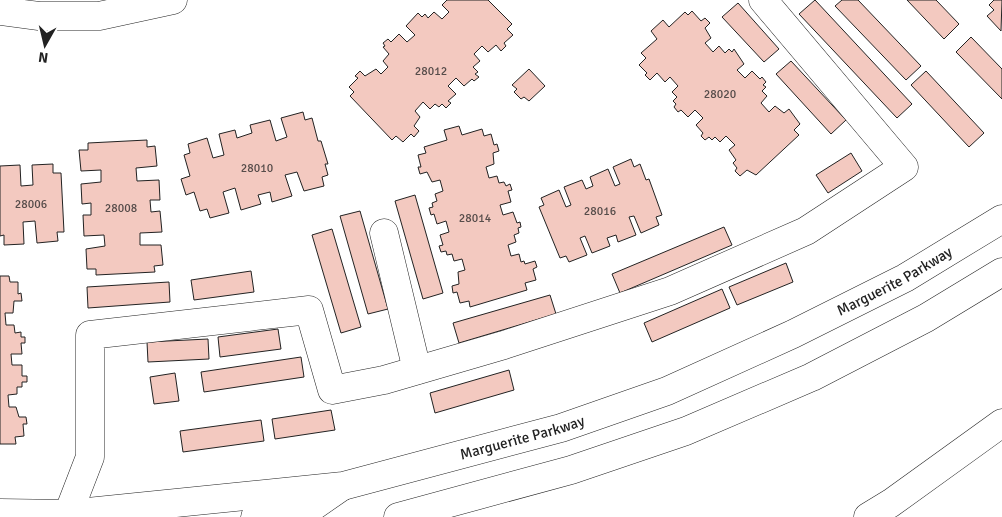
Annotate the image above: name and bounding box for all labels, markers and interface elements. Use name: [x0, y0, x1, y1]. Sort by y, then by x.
north arrow: [20, 20, 70, 70]
text: N: [37, 48, 49, 66]
house number: 28012: [415, 64, 447, 79]
house number: 28020: [704, 87, 736, 102]
house number: 28010: [241, 161, 273, 176]
house number: 28006: [15, 197, 47, 212]
house number: 28008: [105, 201, 137, 216]
house number: 28016: [584, 204, 616, 219]
house number: 28014: [459, 211, 492, 226]
street label: Marguerite Parkway: [834, 243, 955, 320]
street label: Marguerite Parkway: [458, 412, 587, 463]

